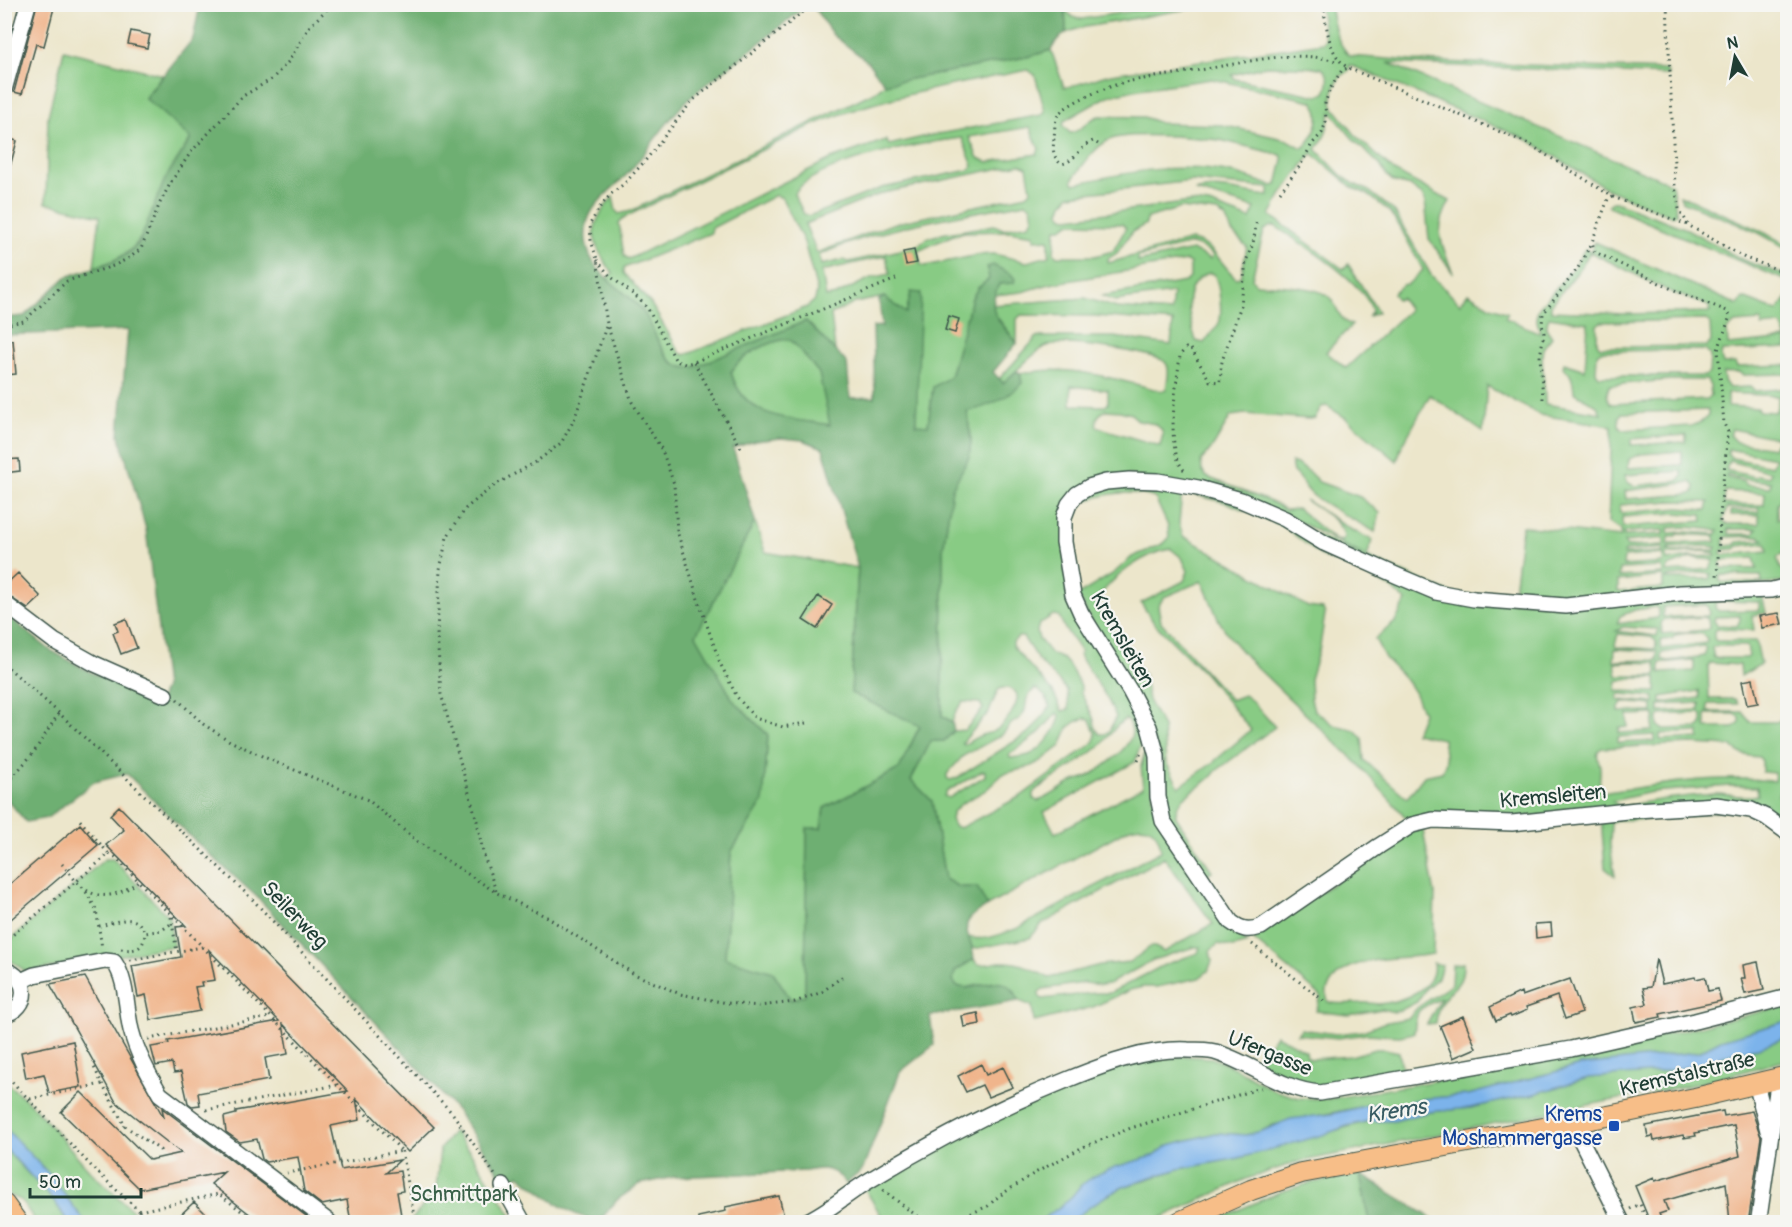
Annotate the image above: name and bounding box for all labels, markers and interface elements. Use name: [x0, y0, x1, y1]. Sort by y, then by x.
north arrow: [1705, 27, 1765, 87]
text: N: [1726, 32, 1740, 54]
street label: Kremsleiten: [1084, 586, 1161, 692]
street label: Kremsleiten: [1499, 778, 1608, 815]
street label: Seilerweg: [256, 876, 334, 955]
street label: Ufergasse: [1224, 1024, 1316, 1083]
street label: Kremstalstraße: [1617, 1046, 1758, 1103]
water label: Krems: [1364, 1092, 1430, 1130]
place label: Krems Moshammergasse: [1442, 1101, 1603, 1152]
marker: Krems Moshammergasse: [1607, 1119, 1621, 1133]
scale bar: [30, 1161, 141, 1199]
text: 50 m: [39, 1171, 81, 1194]
park label: Schmittpark: [410, 1181, 518, 1208]

